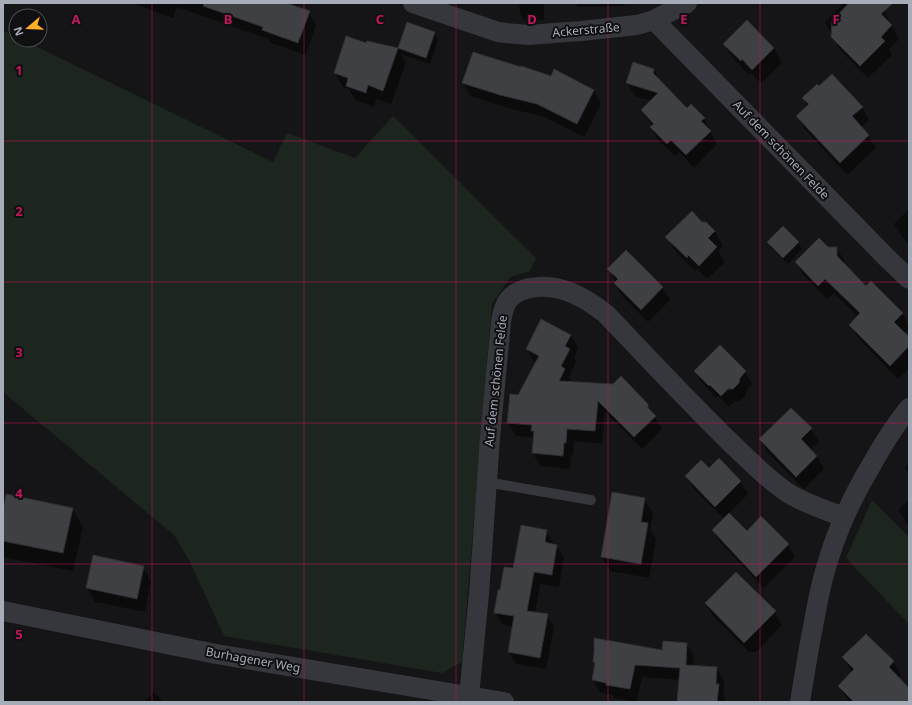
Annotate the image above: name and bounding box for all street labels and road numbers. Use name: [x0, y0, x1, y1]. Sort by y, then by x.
street label: Ackerstraße: [552, 18, 621, 41]
street label: Auf dem schönen Felde: [729, 96, 833, 203]
street label: Auf dem schönen Felde: [480, 314, 511, 447]
street label: Burhagener Weg: [204, 643, 302, 676]

